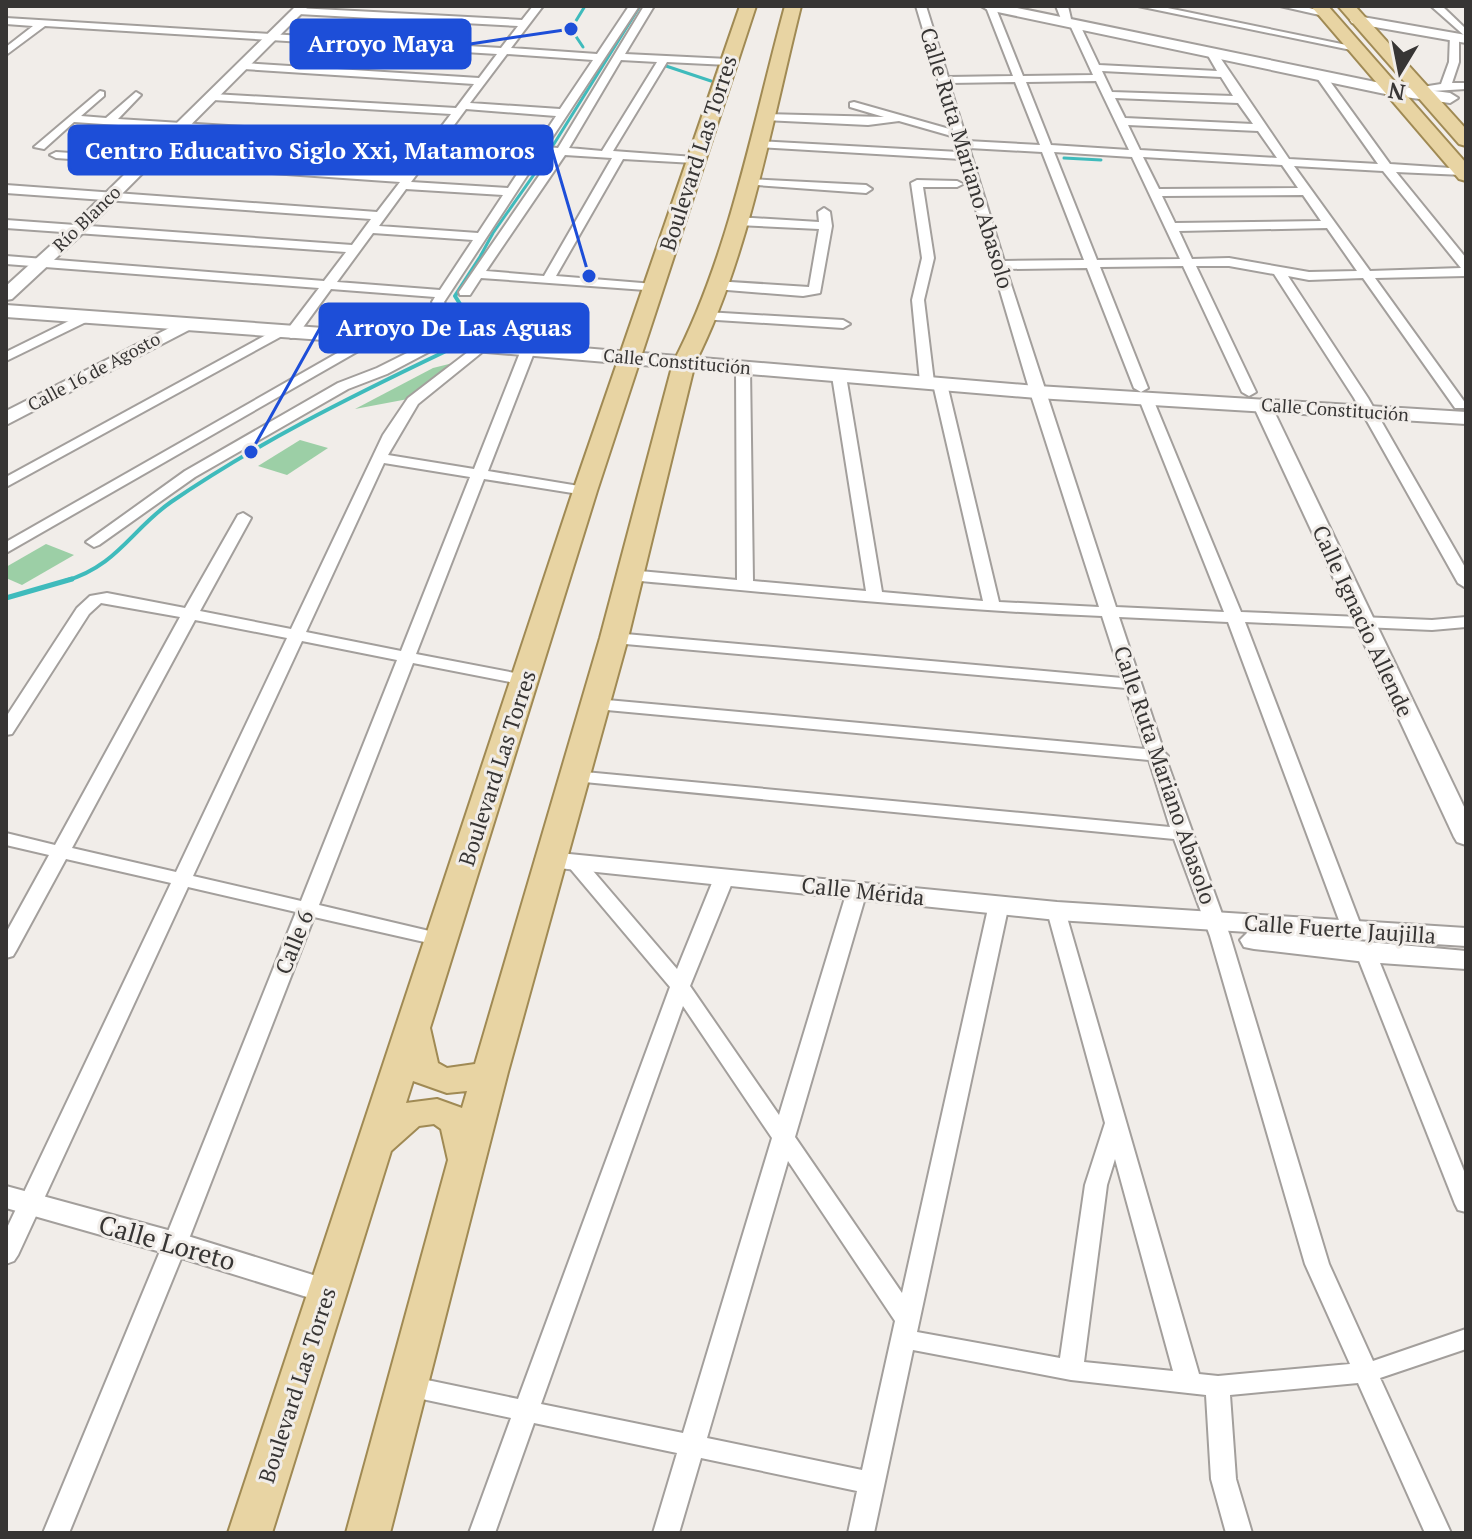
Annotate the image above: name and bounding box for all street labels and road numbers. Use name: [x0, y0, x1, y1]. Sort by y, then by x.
street label: Calle Ruta Mariano Abasolo: [914, 24, 1021, 292]
street label: Boulevard Las Torres: [652, 51, 743, 254]
street label: Río Blanco: [47, 180, 125, 257]
street label: Calle 16 de Agosto: [23, 326, 164, 416]
street label: Calle Constitución: [602, 343, 752, 379]
street label: Calle Constitución: [1260, 392, 1410, 426]
street label: Calle Ignacio Allende: [1306, 520, 1421, 721]
street label: Calle Ruta Mariano Abasolo: [1108, 642, 1223, 908]
street label: Boulevard Las Torres: [451, 666, 542, 869]
street label: Calle Mérida: [800, 870, 926, 911]
street label: Calle 6: [268, 905, 320, 978]
street label: Calle Fuerte Jaujilla: [1243, 907, 1437, 950]
street label: Calle Loreto: [95, 1206, 240, 1278]
street label: Boulevard Las Torres: [251, 1283, 342, 1486]

